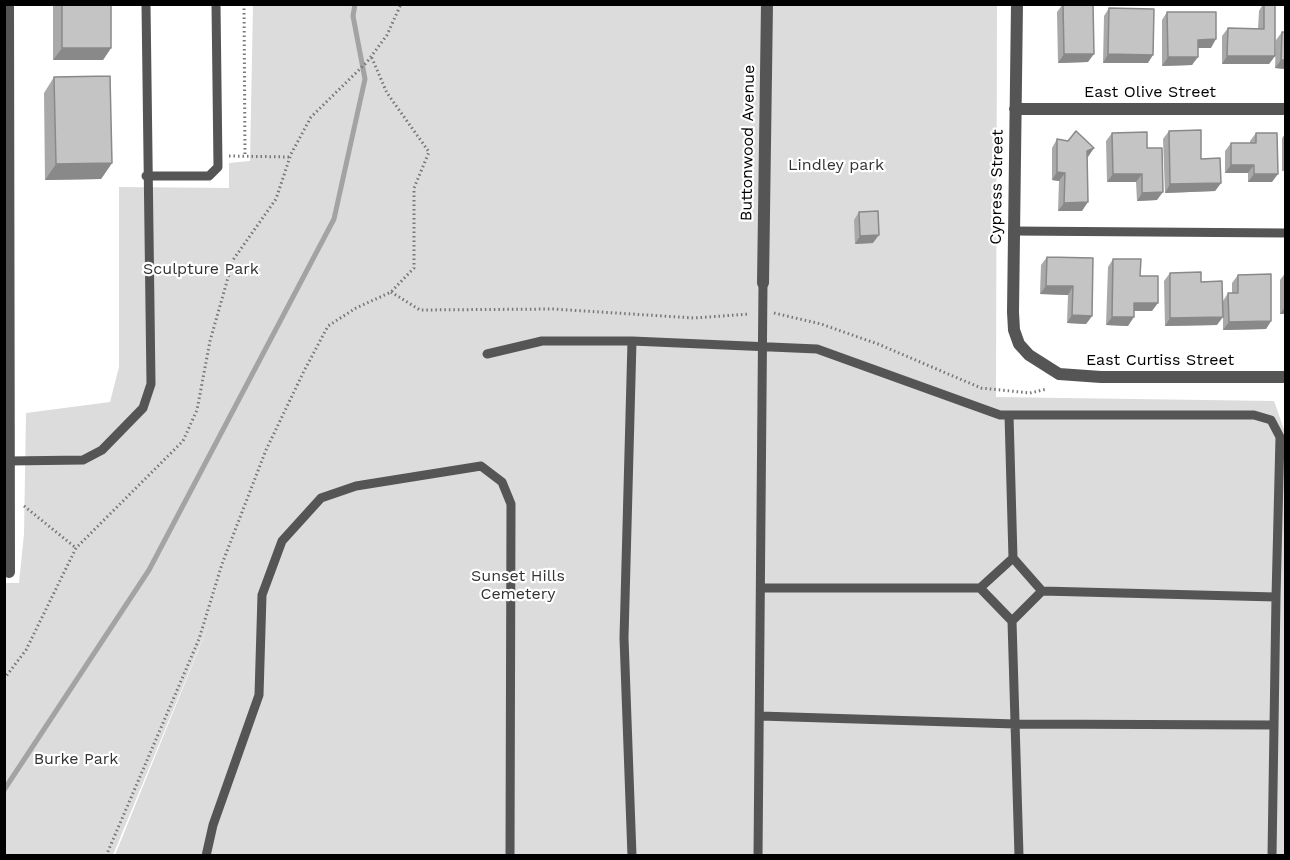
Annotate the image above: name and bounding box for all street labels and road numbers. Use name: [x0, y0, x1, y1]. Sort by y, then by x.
street label: Buttonwood Avenue: [737, 65, 759, 221]
street label: East Olive Street: [1084, 82, 1216, 102]
street label: Cypress Street: [986, 129, 1008, 245]
street label: East Curtiss Street: [1086, 350, 1234, 370]

